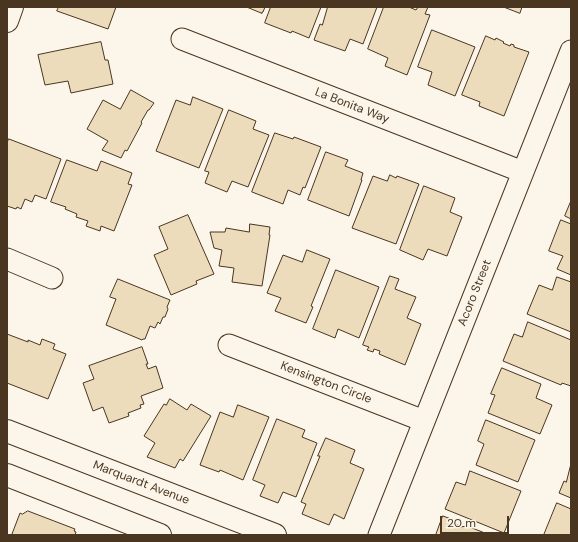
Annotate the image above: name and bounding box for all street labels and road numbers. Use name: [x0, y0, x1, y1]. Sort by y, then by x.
street label: La Bonita Way: [313, 85, 391, 127]
street label: Acoro Street: [455, 258, 495, 328]
street label: Kensington Circle: [278, 359, 374, 407]
street label: Marquardt Avenue: [91, 458, 191, 508]

